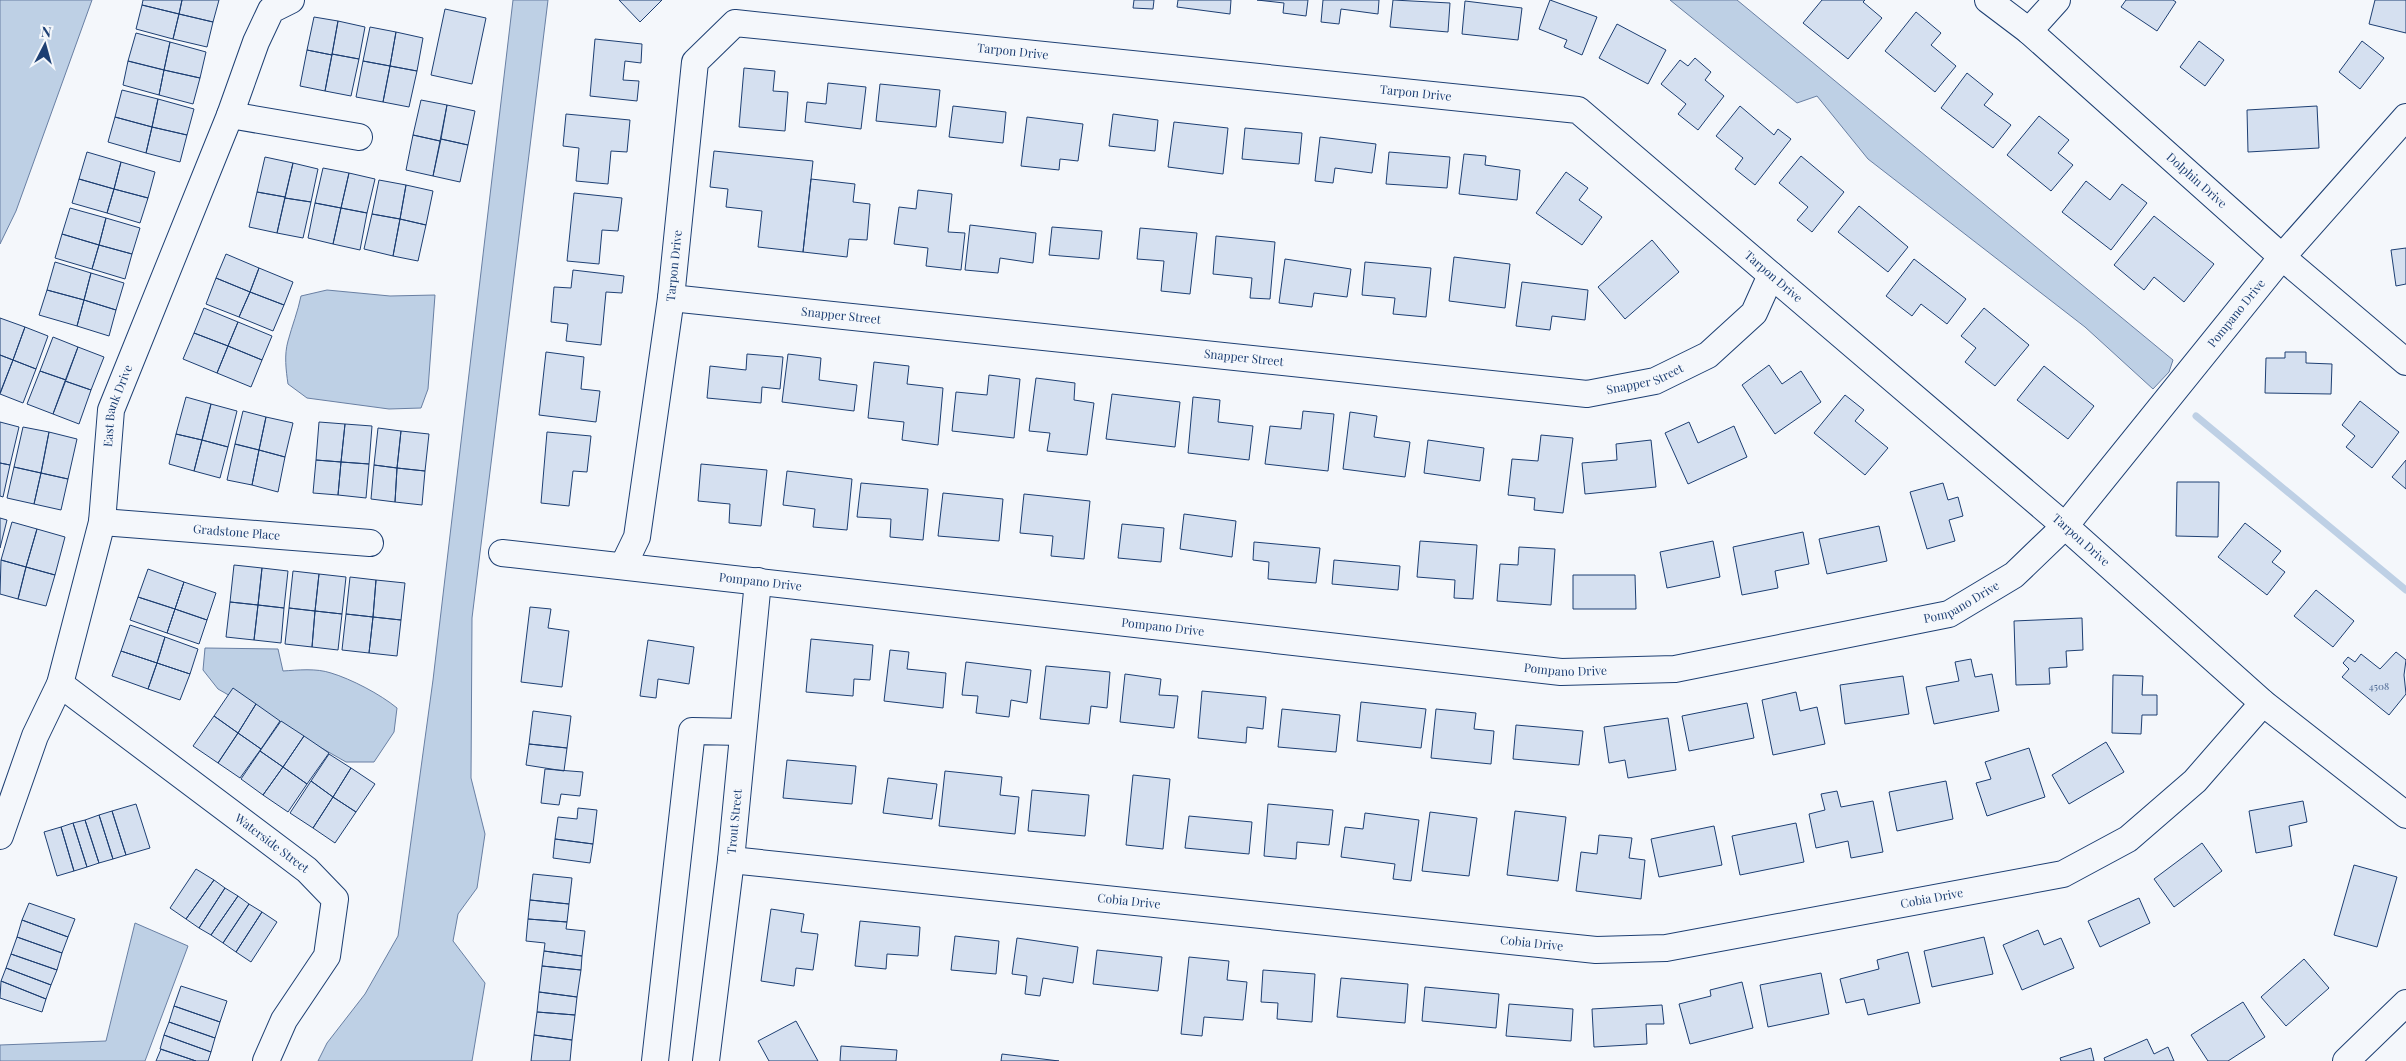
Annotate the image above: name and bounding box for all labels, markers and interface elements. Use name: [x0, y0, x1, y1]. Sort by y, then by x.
north arrow: [20, 20, 70, 70]
text: N: [40, 22, 52, 42]
street label: Tarpon Drive: [976, 39, 1049, 62]
street label: Tarpon Drive: [1379, 81, 1452, 104]
street label: Dolphin Drive: [2164, 149, 2231, 211]
street label: Tarpon Drive: [662, 229, 685, 302]
street label: Tarpon Drive: [1741, 247, 1806, 305]
street label: Pompano Drive: [2203, 275, 2268, 350]
street label: Snapper Street: [801, 303, 883, 327]
street label: Snapper Street: [1203, 345, 1285, 369]
street label: Snapper Street: [1605, 359, 1686, 397]
street label: East Bank Drive: [99, 362, 136, 447]
street label: Tarpon Drive: [2049, 510, 2114, 569]
street label: Gradstone Place: [192, 520, 281, 543]
street label: Pompano Drive: [718, 568, 803, 594]
street label: Pompano Drive: [1922, 577, 2002, 626]
street label: Pompano Drive: [1121, 614, 1205, 639]
street label: Pompano Drive: [1523, 659, 1607, 679]
house number: 4508: [2369, 679, 2389, 693]
street label: Trout Street: [723, 788, 745, 855]
street label: Waterside Street: [231, 809, 313, 876]
street label: Cobia Drive: [1899, 884, 1964, 911]
street label: Cobia Drive: [1097, 889, 1161, 912]
street label: Cobia Drive: [1499, 931, 1564, 954]

